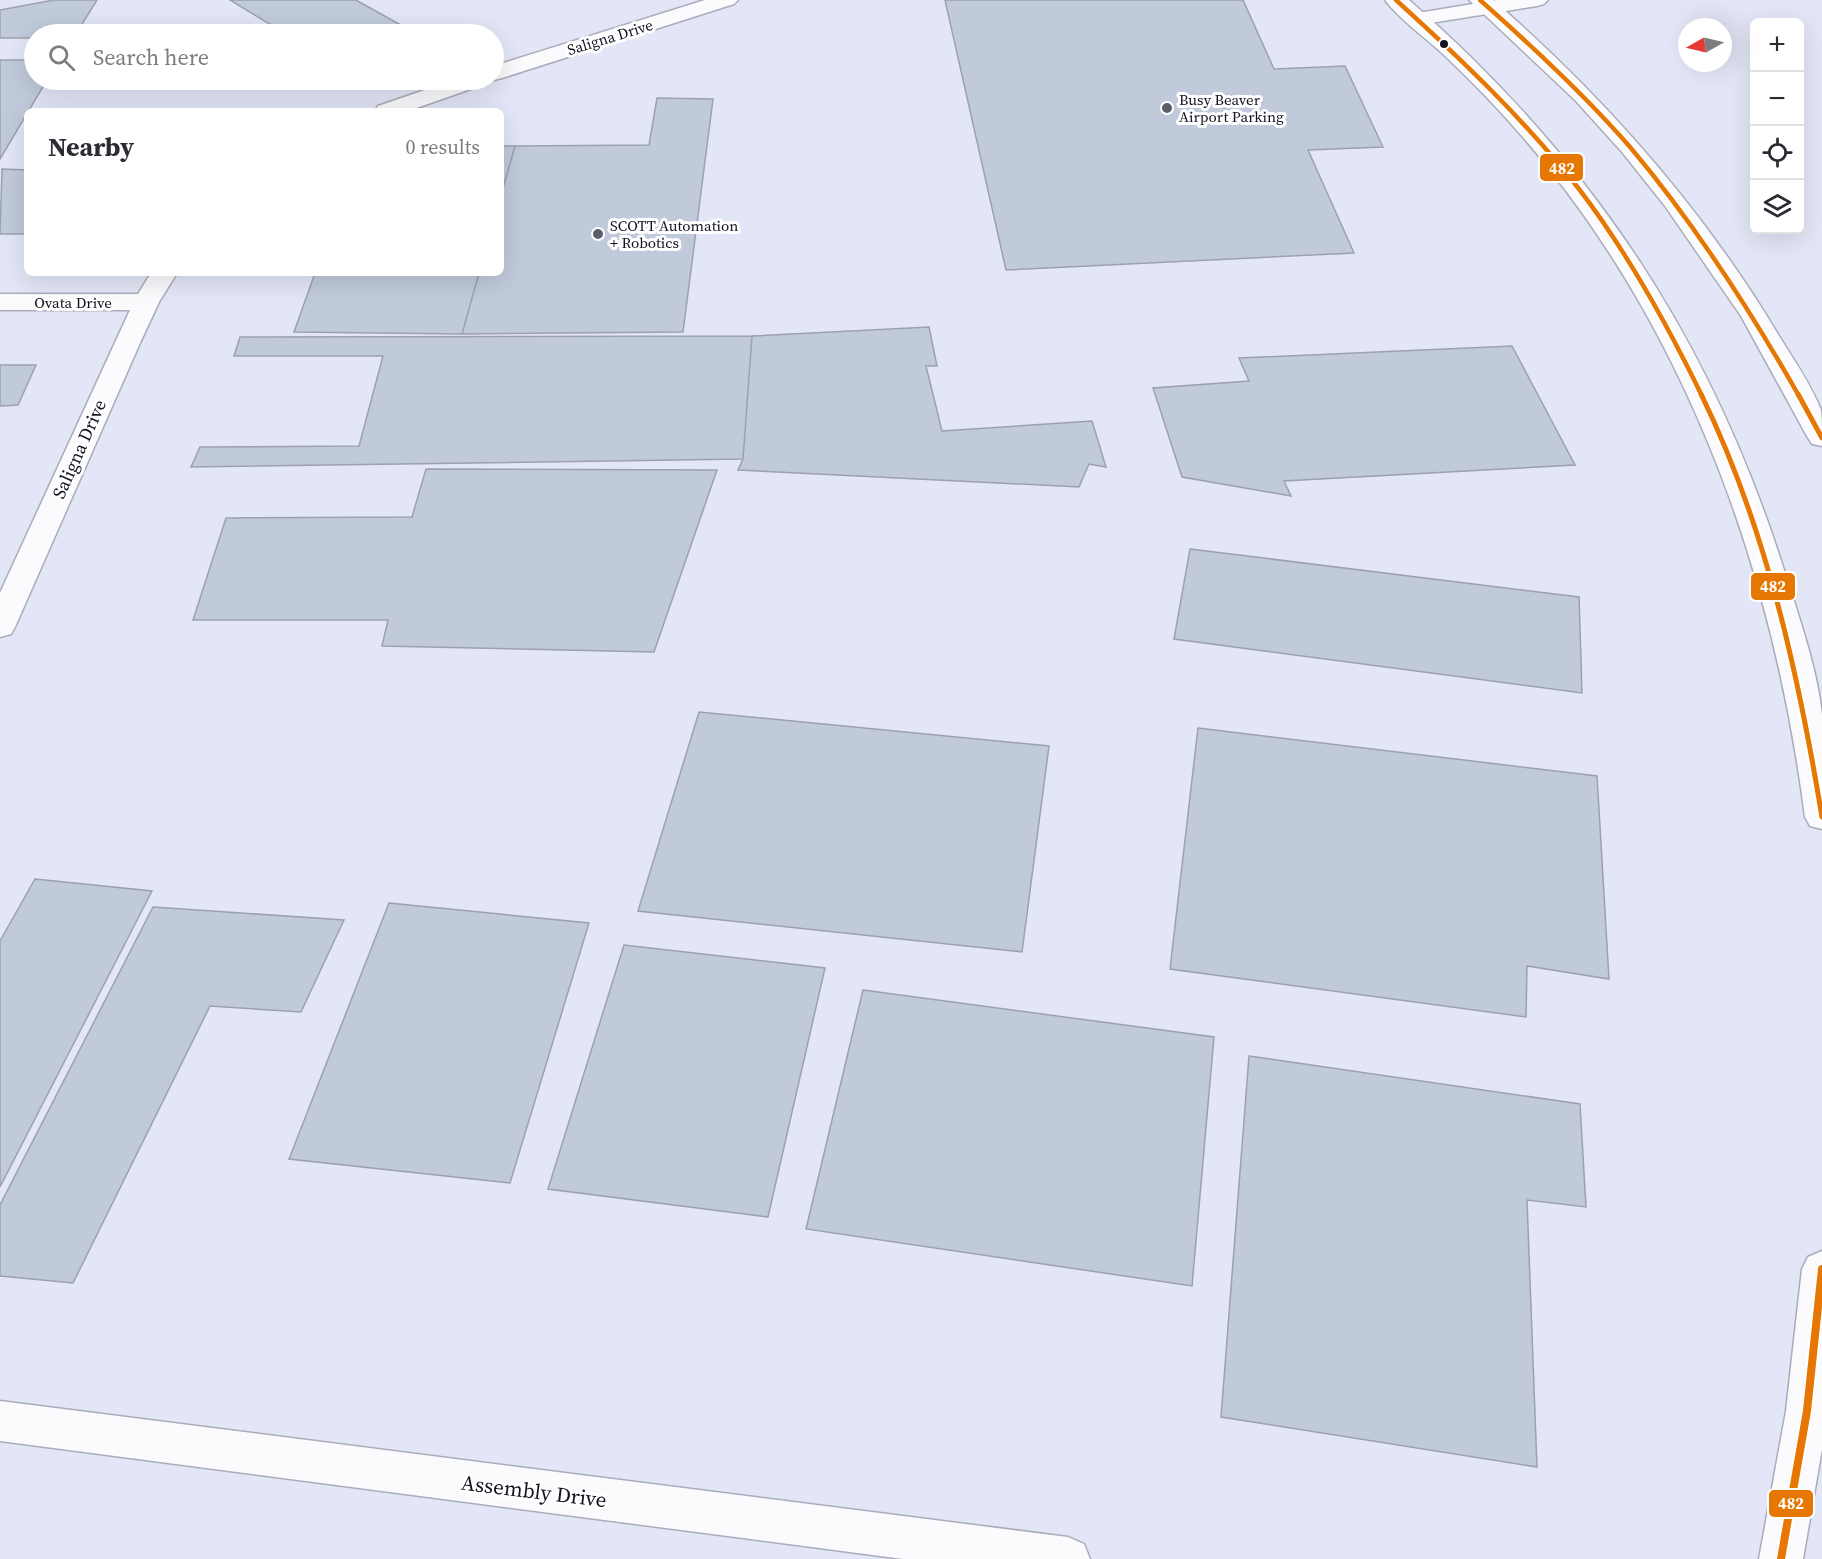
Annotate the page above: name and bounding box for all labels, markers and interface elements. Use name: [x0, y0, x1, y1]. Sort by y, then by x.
street label: Saligna Drive: [565, 14, 656, 60]
north arrow: [1678, 18, 1732, 72]
map controls: [1750, 18, 1804, 234]
button: +: [1750, 18, 1804, 72]
search box: [24, 24, 504, 90]
unlabelled marker: [1438, 38, 1450, 50]
icon: search: [45, 41, 78, 74]
text: Search here: [93, 42, 209, 72]
button: −: [1750, 72, 1804, 126]
place label: Busy Beaver Airport Parking: [1179, 89, 1284, 127]
marker: Busy Beaver Airport Parking: [1160, 101, 1174, 115]
button: locate: [1750, 126, 1804, 180]
text: Nearby: [48, 129, 134, 165]
text: 0 results: [405, 133, 480, 161]
line badge: 482: [1539, 153, 1584, 182]
text: 482: [1549, 157, 1575, 179]
button: layers: [1750, 180, 1804, 234]
place label: SCOTT Automation + Robotics: [610, 215, 738, 253]
marker: SCOTT Automation + Robotics: [591, 227, 605, 241]
street label: Ovata Drive: [34, 292, 112, 313]
street label: Saligna Drive: [46, 395, 112, 503]
line badge: 482: [1750, 572, 1796, 601]
text: 482: [1760, 575, 1786, 597]
street label: Assembly Drive: [460, 1468, 608, 1514]
line badge: 482: [1768, 1489, 1814, 1518]
text: 482: [1778, 1492, 1804, 1514]

